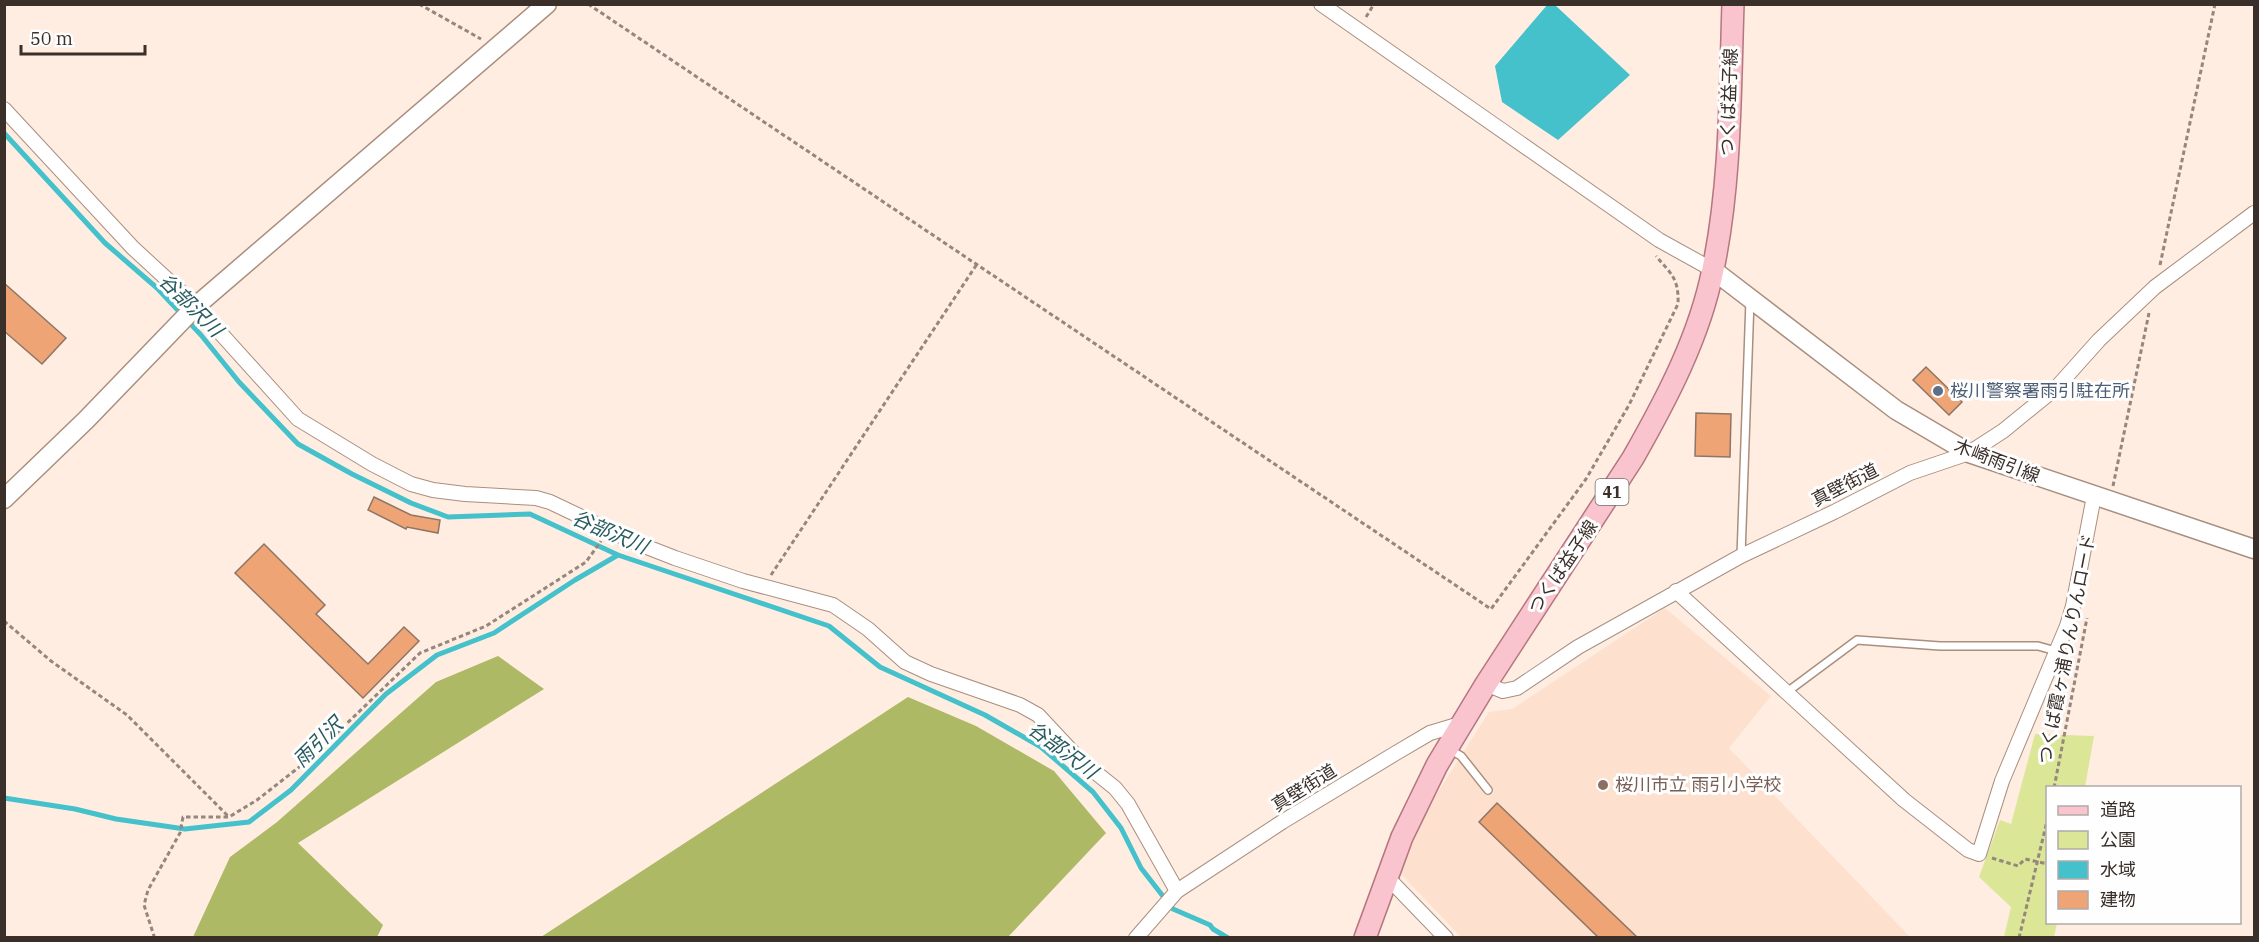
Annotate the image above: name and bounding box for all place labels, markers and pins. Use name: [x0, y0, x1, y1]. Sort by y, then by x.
place label: 桜川警察署雨引駐在所: [1950, 379, 2130, 402]
marker: 桜川警察署雨引駐在所: [1931, 384, 1945, 398]
place label: 桜川市立 雨引小学校: [1615, 773, 1781, 796]
marker: 桜川市立 雨引小学校: [1596, 778, 1610, 792]

